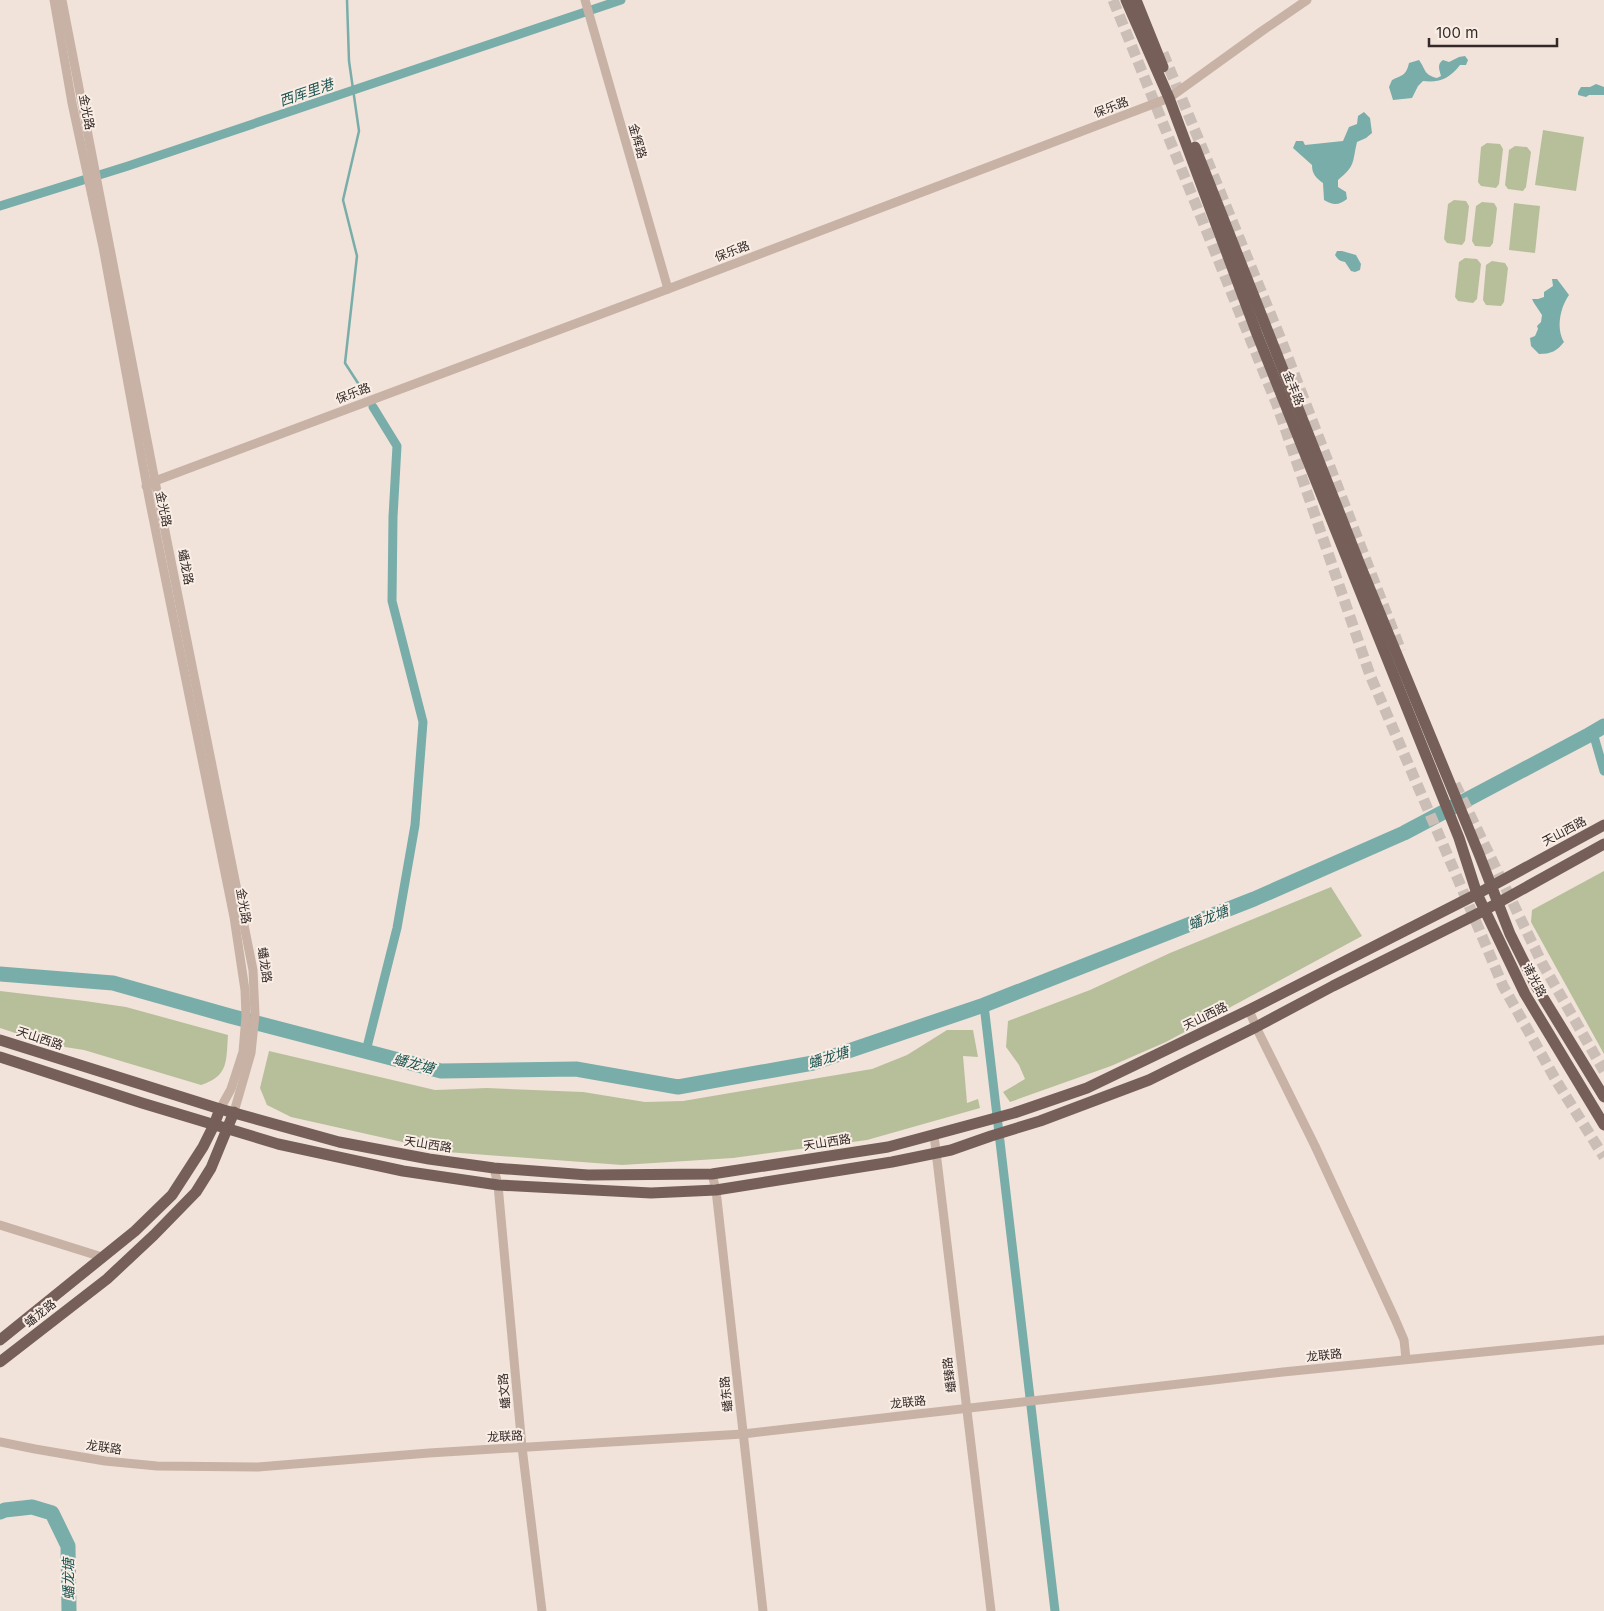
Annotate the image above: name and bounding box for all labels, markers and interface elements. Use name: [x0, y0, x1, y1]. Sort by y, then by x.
scale bar: [1429, 15, 1556, 47]
text: 100 m: [1436, 23, 1478, 42]
water label: 西厍里港: [277, 74, 337, 109]
street label: 金光路: [76, 93, 98, 131]
street label: 保乐路: [1092, 94, 1130, 120]
street label: 金辉路: [626, 122, 650, 160]
street label: 保乐路: [713, 238, 751, 264]
street label: 金丰路: [1280, 368, 1308, 408]
street label: 保乐路: [334, 380, 372, 406]
street label: 金光路: [153, 490, 175, 528]
street label: 蟠龙路: [175, 548, 197, 586]
street label: 天山西路: [1539, 813, 1589, 849]
street label: 金光路: [233, 887, 255, 925]
water label: 蟠龙塘: [1185, 901, 1233, 932]
street label: 蟠龙路: [255, 946, 275, 984]
street label: 诸光路: [1520, 961, 1550, 999]
street label: 天山西路: [1180, 999, 1230, 1033]
street label: 天山西路: [15, 1023, 65, 1053]
water label: 蟠龙塘: [805, 1042, 852, 1071]
water label: 蟠龙塘: [392, 1049, 438, 1077]
street label: 天山西路: [802, 1131, 852, 1153]
street label: 天山西路: [403, 1133, 453, 1155]
street label: 蟠龙路: [21, 1296, 59, 1330]
street label: 龙联路: [1305, 1346, 1343, 1364]
street label: 蟠臻路: [939, 1356, 959, 1394]
street label: 蟠文路: [495, 1372, 513, 1410]
street label: 蟠东路: [717, 1375, 735, 1413]
street label: 龙联路: [889, 1393, 927, 1411]
street label: 龙联路: [487, 1428, 523, 1444]
street label: 龙联路: [85, 1437, 123, 1457]
water label: 蟠龙塘: [59, 1556, 77, 1600]

